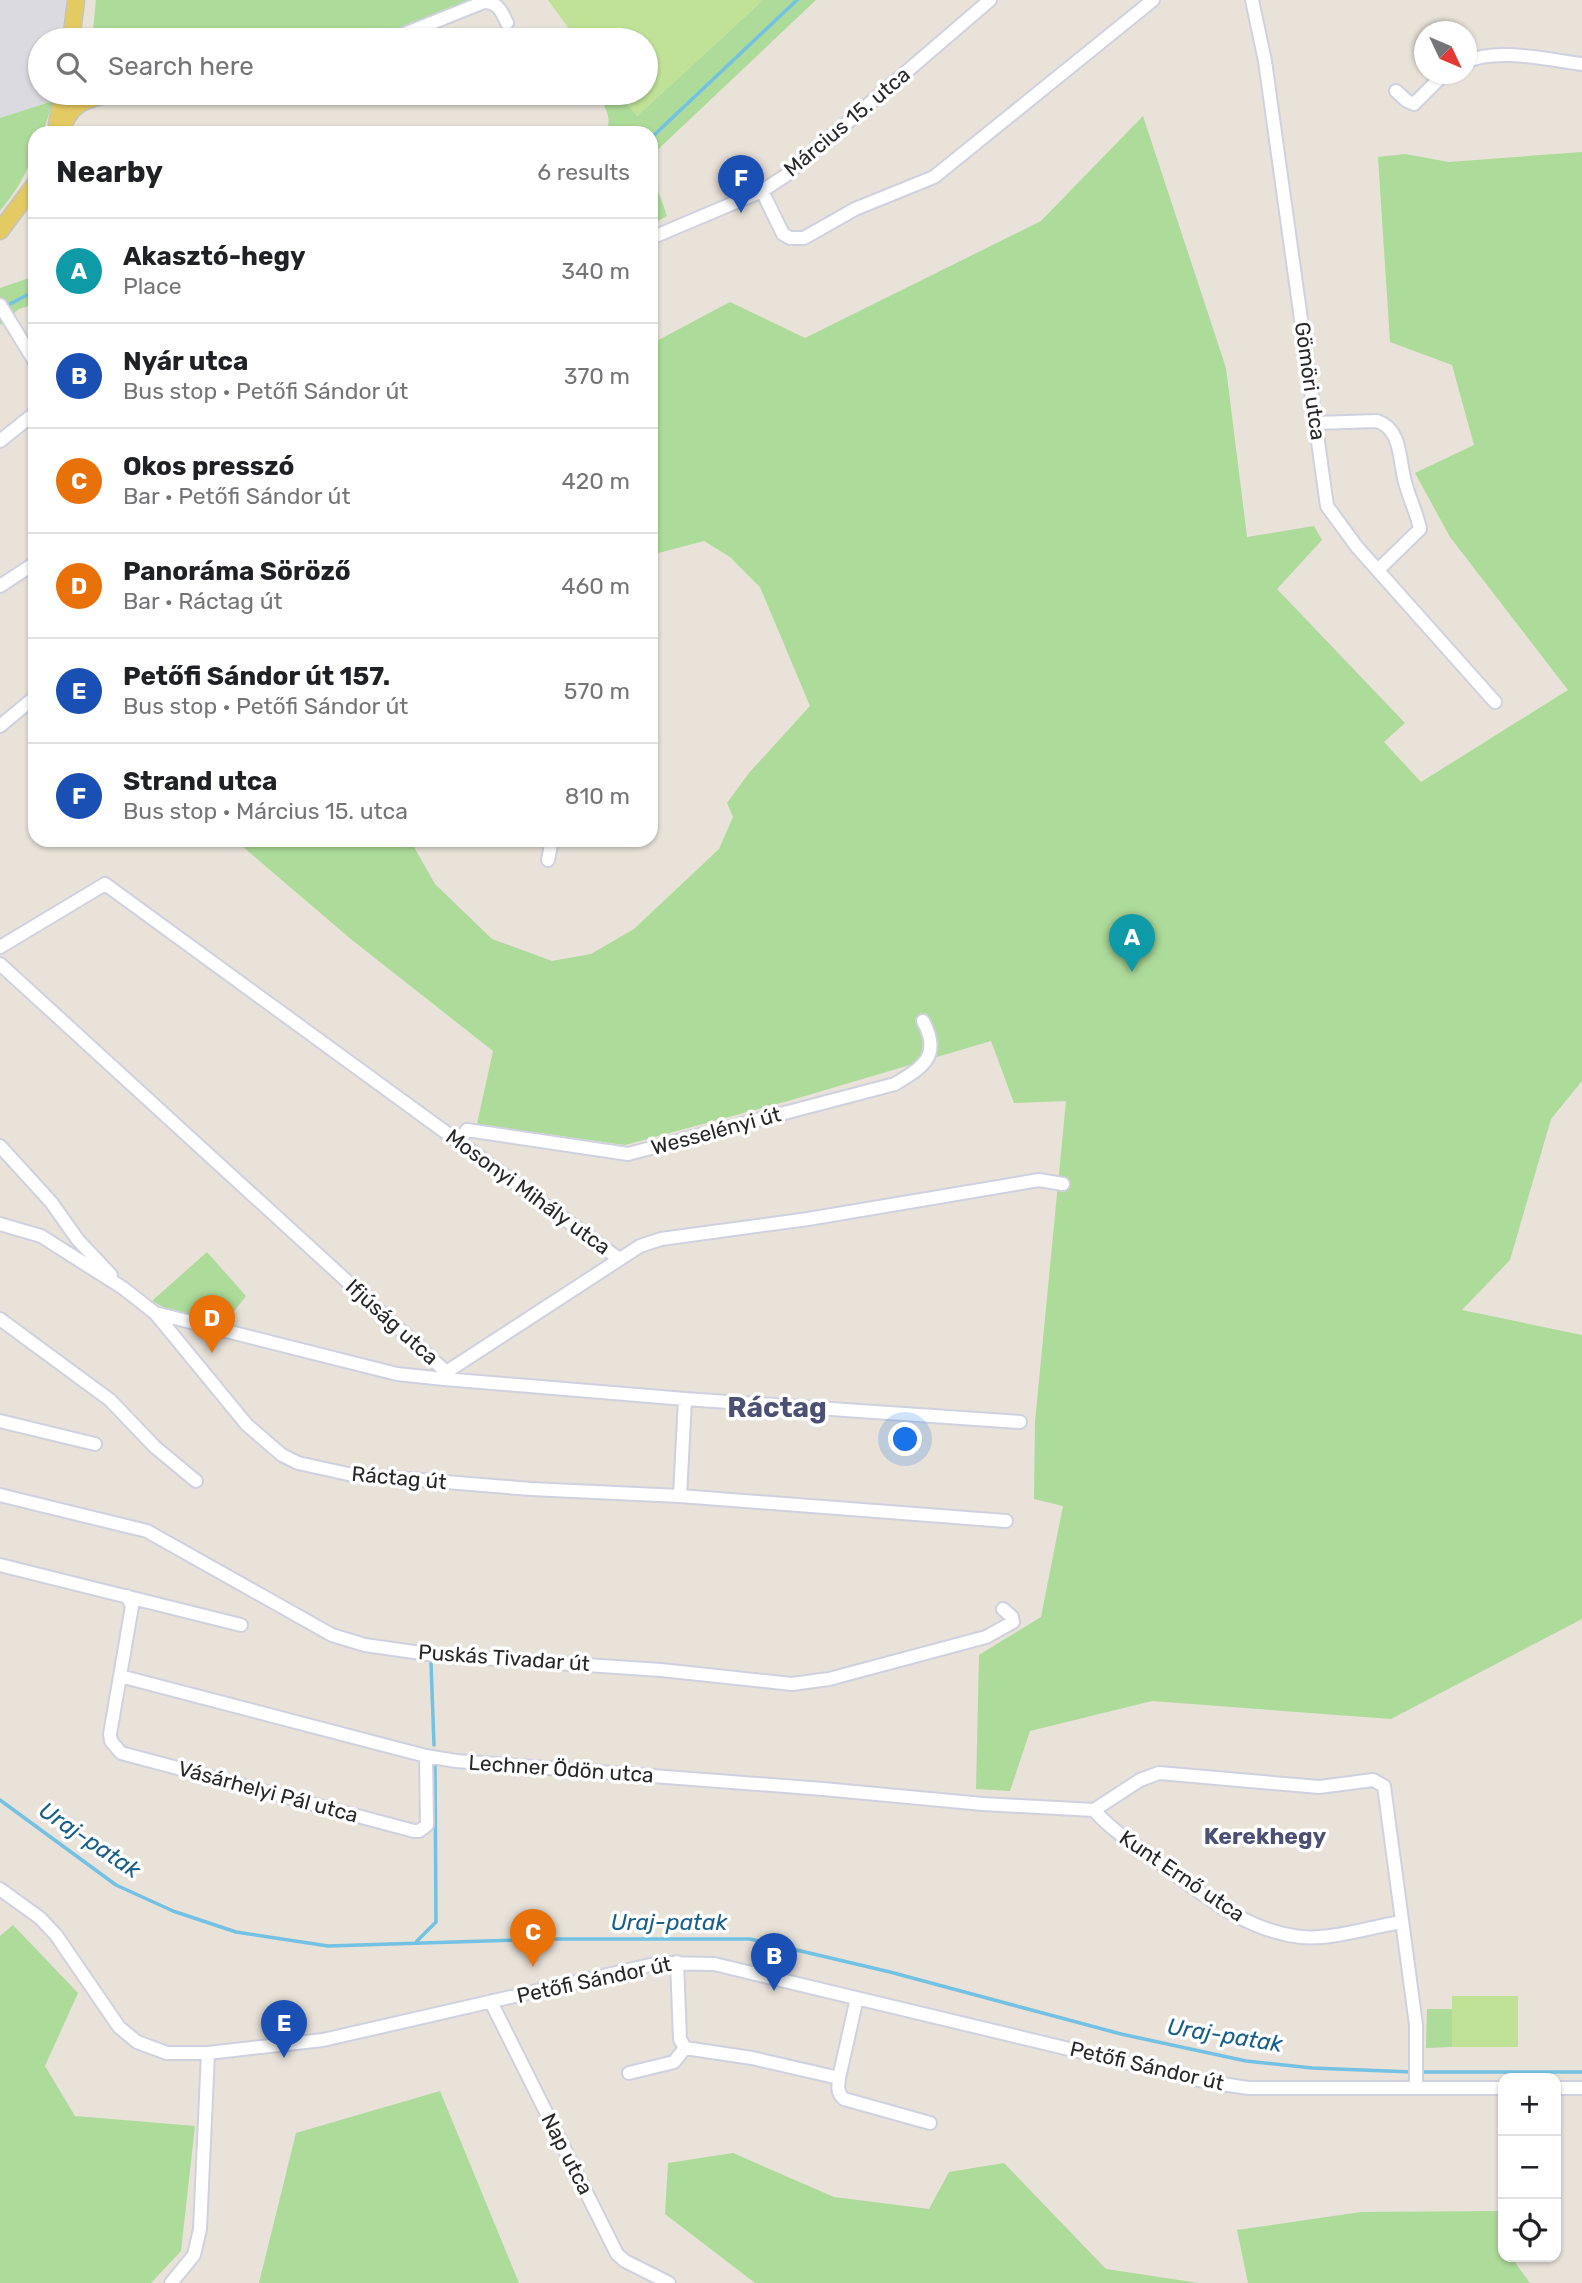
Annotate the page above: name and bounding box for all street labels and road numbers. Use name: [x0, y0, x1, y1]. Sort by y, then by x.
street label: Március 15. utca: [779, 62, 915, 182]
street label: Gömöri utca: [1290, 320, 1331, 442]
street label: Wesselényi út: [648, 1101, 783, 1160]
street label: Mosonyi Mihály utca: [441, 1124, 615, 1260]
street label: Ifjúság utca: [341, 1274, 444, 1370]
street label: Ráctag út: [350, 1461, 448, 1494]
street label: Puskás Tivadar út: [417, 1639, 591, 1676]
street label: Lechner Ödön utca: [468, 1750, 654, 1787]
street label: Vásárhelyi Pál utca: [176, 1755, 361, 1828]
street label: Kunt Ernő utca: [1115, 1825, 1250, 1927]
street label: Petőfi Sándor út: [514, 1951, 673, 2008]
street label: Petőfi Sándor út: [1068, 2036, 1227, 2095]
street label: Nap utca: [536, 2109, 599, 2199]

